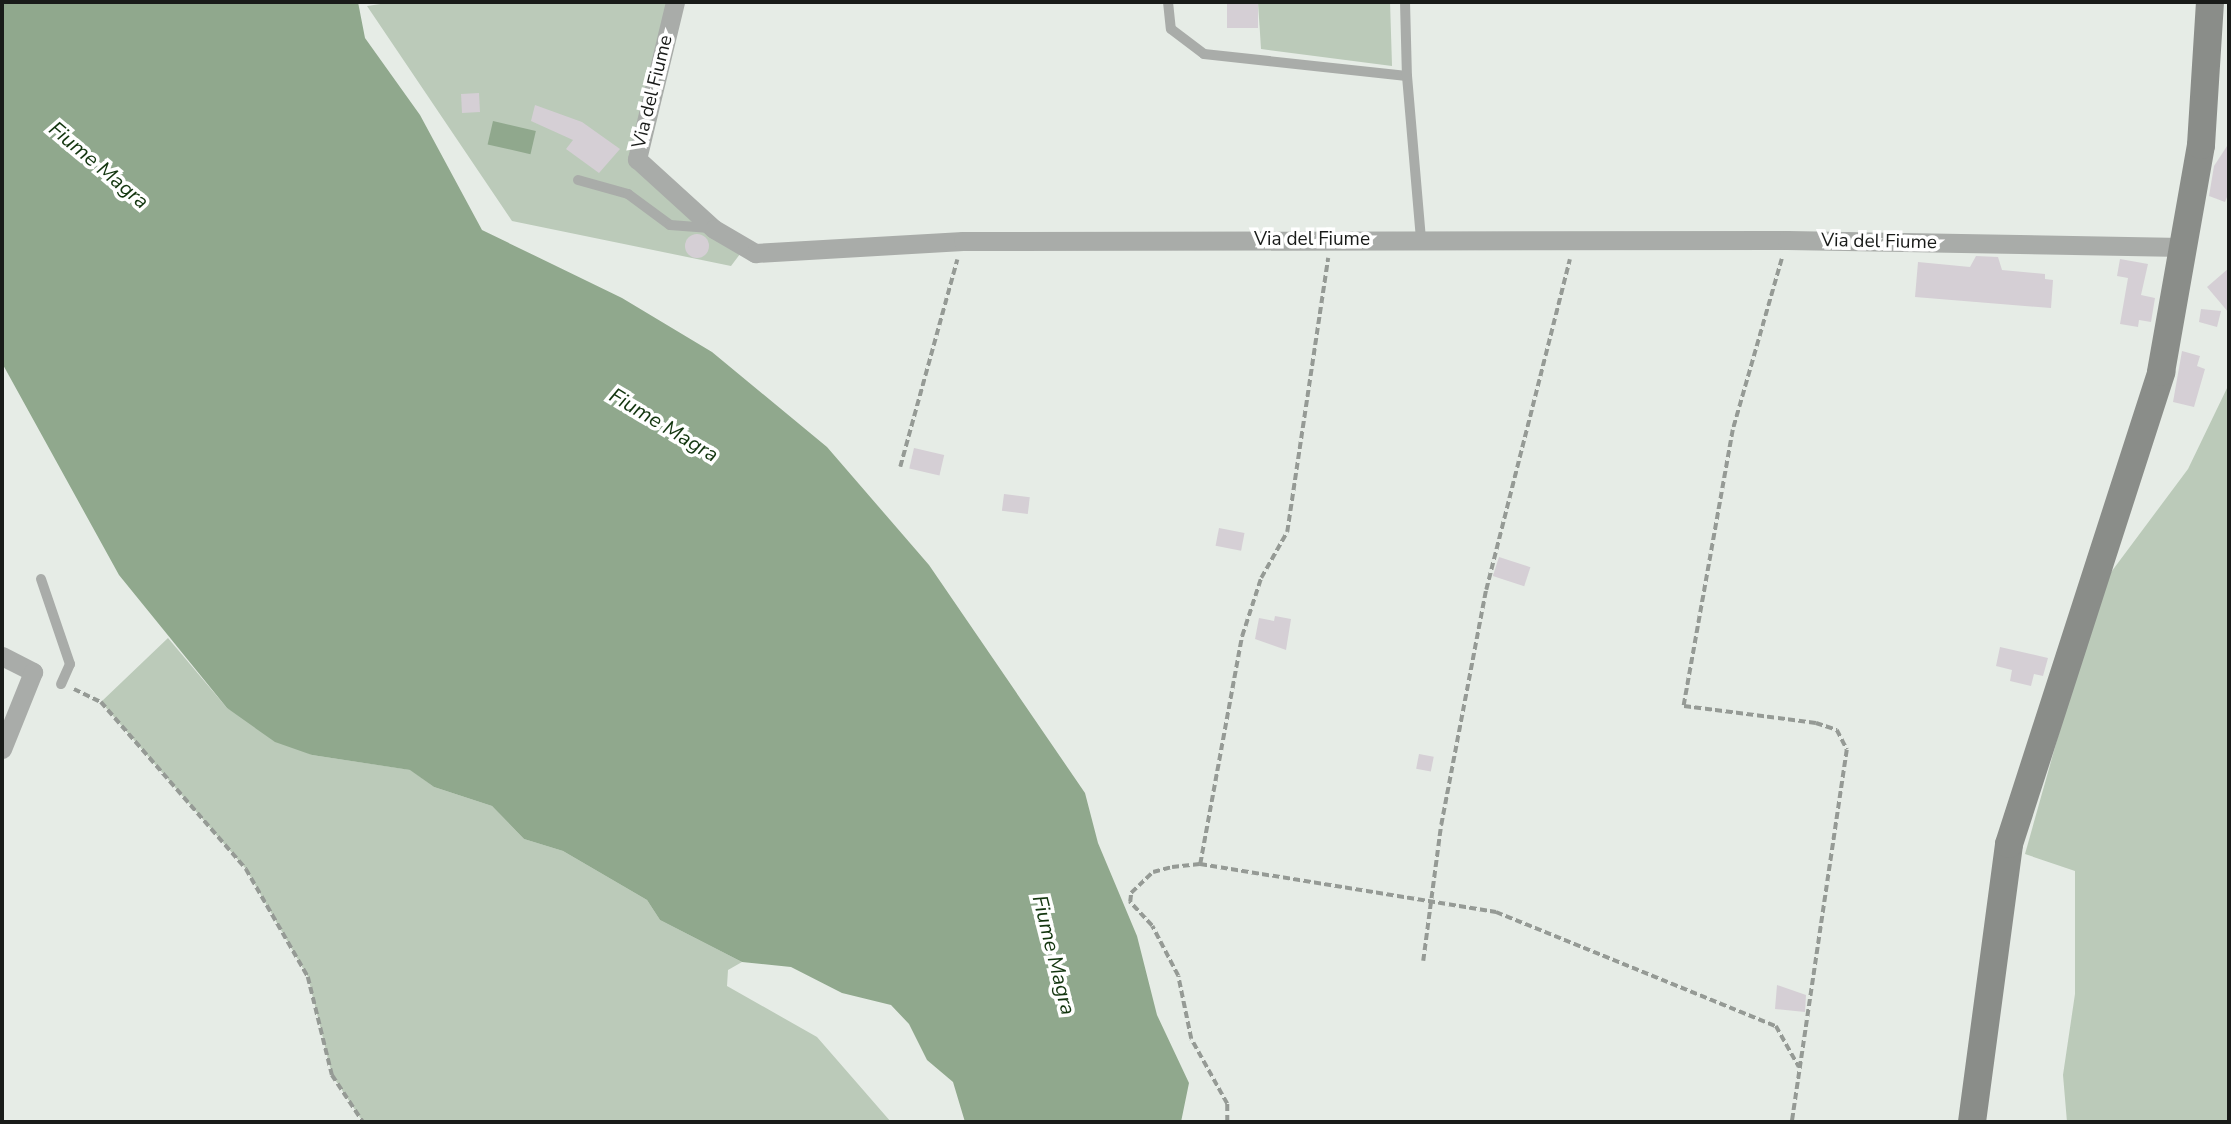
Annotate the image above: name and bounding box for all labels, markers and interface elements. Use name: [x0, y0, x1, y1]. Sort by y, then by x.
street label: Via del Fiume: [628, 33, 678, 151]
water label: Fiume Magra: [44, 116, 154, 214]
street label: Via del Fiume: [1254, 229, 1370, 251]
street label: Via del Fiume: [1821, 230, 1937, 254]
water label: Fiume Magra: [605, 383, 723, 467]
water label: Fiume Magra: [1027, 892, 1081, 1018]

